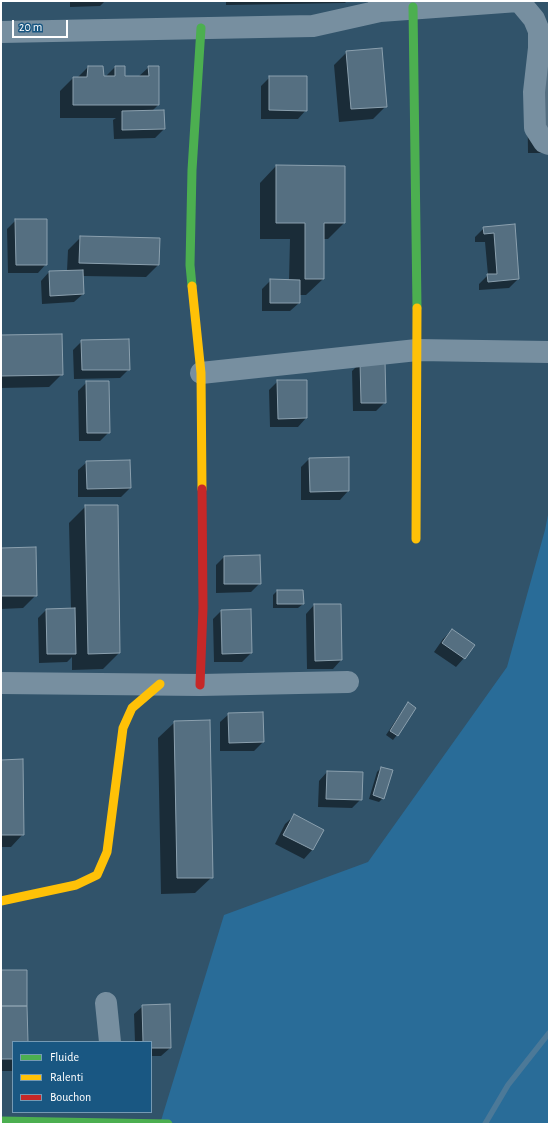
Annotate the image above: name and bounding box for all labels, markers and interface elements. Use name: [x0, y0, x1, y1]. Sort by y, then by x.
scale bar: [14, 12, 70, 38]
text: 20 m: [19, 21, 42, 33]
legend: [12, 1041, 152, 1113]
text: Fluide: [50, 1051, 79, 1063]
text: Ralenti: [50, 1071, 83, 1083]
text: Bouchon: [50, 1091, 91, 1103]

